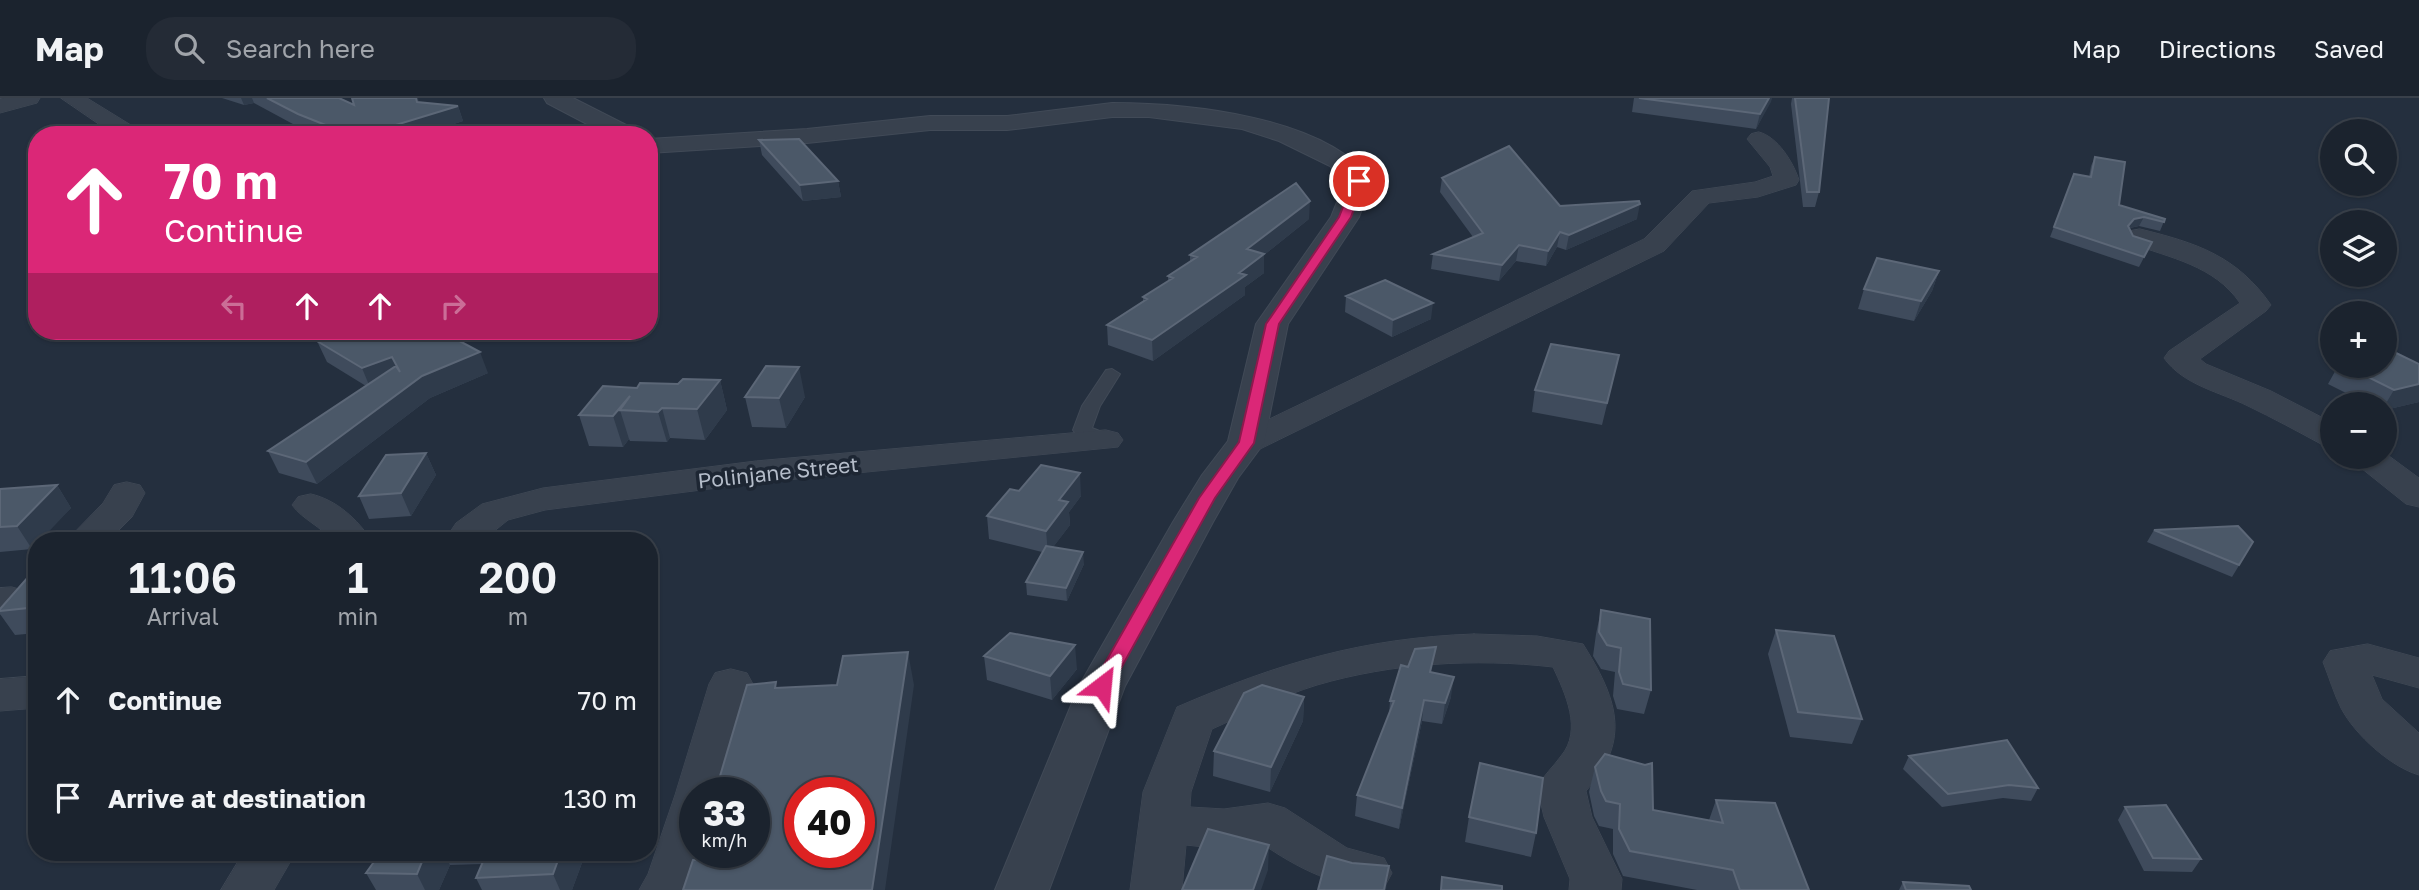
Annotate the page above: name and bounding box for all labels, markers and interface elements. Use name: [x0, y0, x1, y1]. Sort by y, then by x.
search box: [146, 17, 636, 80]
text: Map: [35, 29, 104, 68]
icon: search: [170, 29, 208, 67]
text: Search here: [226, 33, 375, 64]
text: Map: [2072, 34, 2121, 63]
text: Directions: [2159, 34, 2276, 63]
text: Saved: [2314, 34, 2384, 63]
map controls: [2320, 119, 2397, 469]
button: search: [2320, 119, 2397, 196]
text: 70 m: [164, 151, 278, 210]
pin: [1329, 151, 1389, 211]
icon: ahead: [49, 154, 140, 245]
icon: arrive: [1340, 162, 1378, 200]
button: layers: [2320, 210, 2397, 287]
text: Continue: [164, 211, 303, 249]
icon: left: [215, 287, 253, 325]
icon: ahead: [288, 287, 326, 325]
icon: ahead: [361, 287, 399, 325]
icon: right: [434, 287, 472, 325]
button: +: [2320, 301, 2397, 378]
button: −: [2320, 392, 2397, 469]
street label: Polinjane Street: [696, 451, 860, 493]
text: 11:06: [129, 552, 237, 602]
text: 1: [347, 552, 368, 602]
text: 200: [479, 552, 557, 602]
text: Arrival: [147, 602, 219, 630]
text: min: [337, 602, 378, 630]
text: m: [508, 602, 528, 630]
position arrow: [1065, 649, 1139, 723]
icon: ahead: [49, 681, 87, 719]
text: Continue: [108, 685, 222, 716]
text: 70 m: [578, 685, 637, 716]
speed limit sign: 40: [784, 777, 875, 868]
icon: arrive: [49, 779, 87, 817]
text: Arrive at destination: [108, 783, 366, 814]
text: 130 m: [564, 783, 637, 814]
text: 33: [703, 792, 746, 834]
text: km/h: [702, 829, 747, 851]

